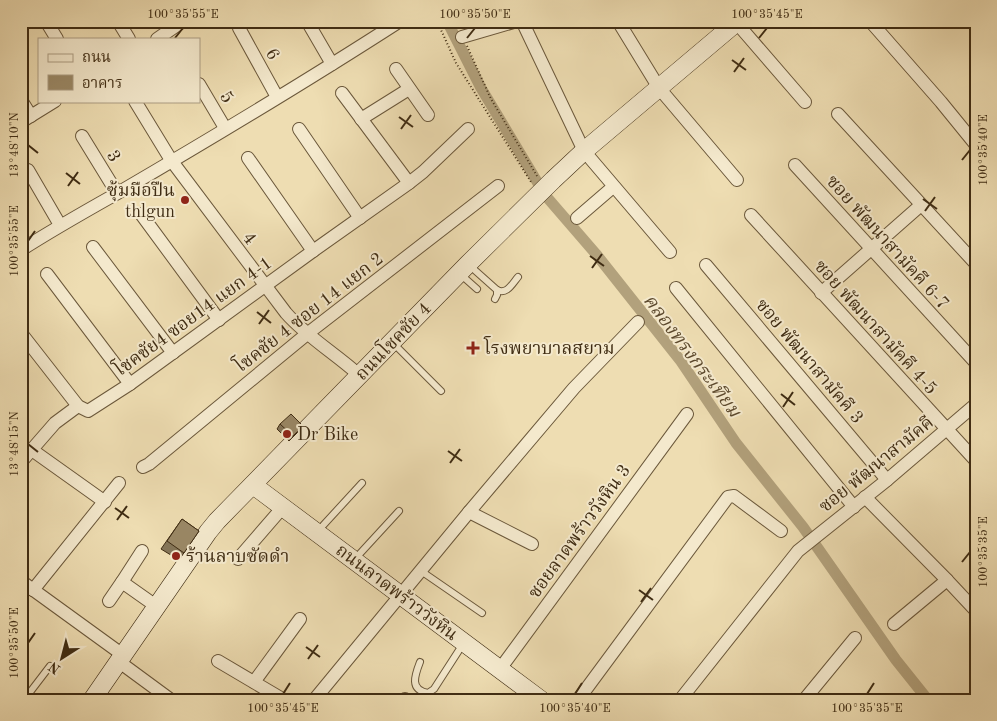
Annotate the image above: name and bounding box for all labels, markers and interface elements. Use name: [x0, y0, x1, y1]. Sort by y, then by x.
text: 100°35'55"E: [147, 8, 219, 21]
text: 100°35'50"E: [439, 8, 511, 21]
text: 100°35'45"E: [731, 8, 803, 21]
legend: [38, 38, 200, 102]
street label: 6: [262, 46, 283, 63]
text: ถนน: [82, 51, 111, 66]
text: อาคาร: [82, 77, 122, 92]
street label: 5: [216, 88, 237, 107]
text: 13°48'10"N: [9, 112, 21, 178]
text: 100°35'40"E: [977, 114, 990, 186]
street label: 3: [103, 147, 124, 166]
street label: ซอย พัฒนาสามัคคี 6-7: [822, 171, 953, 313]
place label: ซุ้มมือปืน thlgun: [107, 180, 175, 221]
marker: ซุ้มมือปืน thlgun: [179, 194, 191, 206]
text: 100°35'55"E: [8, 205, 21, 277]
street label: 4: [239, 229, 260, 248]
street label: โชคชัย 4 ซอย 14 แยก 2: [228, 246, 387, 377]
street label: โชคชัย4 ซอย14 แยก 4-1: [108, 250, 275, 380]
street label: ซอย พัฒนาสามัคคี 4-5: [810, 256, 941, 398]
water label: คลองทรงกระเทียม: [639, 290, 746, 423]
street label: ซอย พัฒนาสามัคคี 3: [752, 295, 867, 427]
street label: ถนนโชคชัย 4: [349, 296, 435, 384]
place label: โรงพยาบาลสยาม: [483, 335, 615, 358]
marker: โรงพยาบาลสยาม: [466, 341, 480, 355]
text: 13°48'15"N: [8, 411, 21, 477]
street label: ซอย พัฒนาสามัคคี: [816, 413, 937, 516]
place label: Dr Bike: [297, 426, 358, 444]
marker: Dr Bike: [281, 428, 293, 440]
street label: ซอยลาดพร้าววังหิน 3: [524, 460, 634, 602]
text: 100°35'35"E: [977, 516, 990, 588]
street label: ถนนลาดพร้าววังหิน: [332, 540, 462, 644]
place label: ร้านลาบซัดดำ: [186, 546, 289, 566]
marker: ร้านลาบซัดดำ: [170, 550, 182, 562]
text: 100°35'50"E: [8, 607, 21, 679]
north arrow: [38, 634, 88, 684]
text: N: [46, 659, 63, 677]
text: 100°35'45"E: [247, 702, 319, 715]
text: 100°35'40"E: [539, 702, 611, 715]
text: 100°35'35"E: [831, 702, 903, 715]

